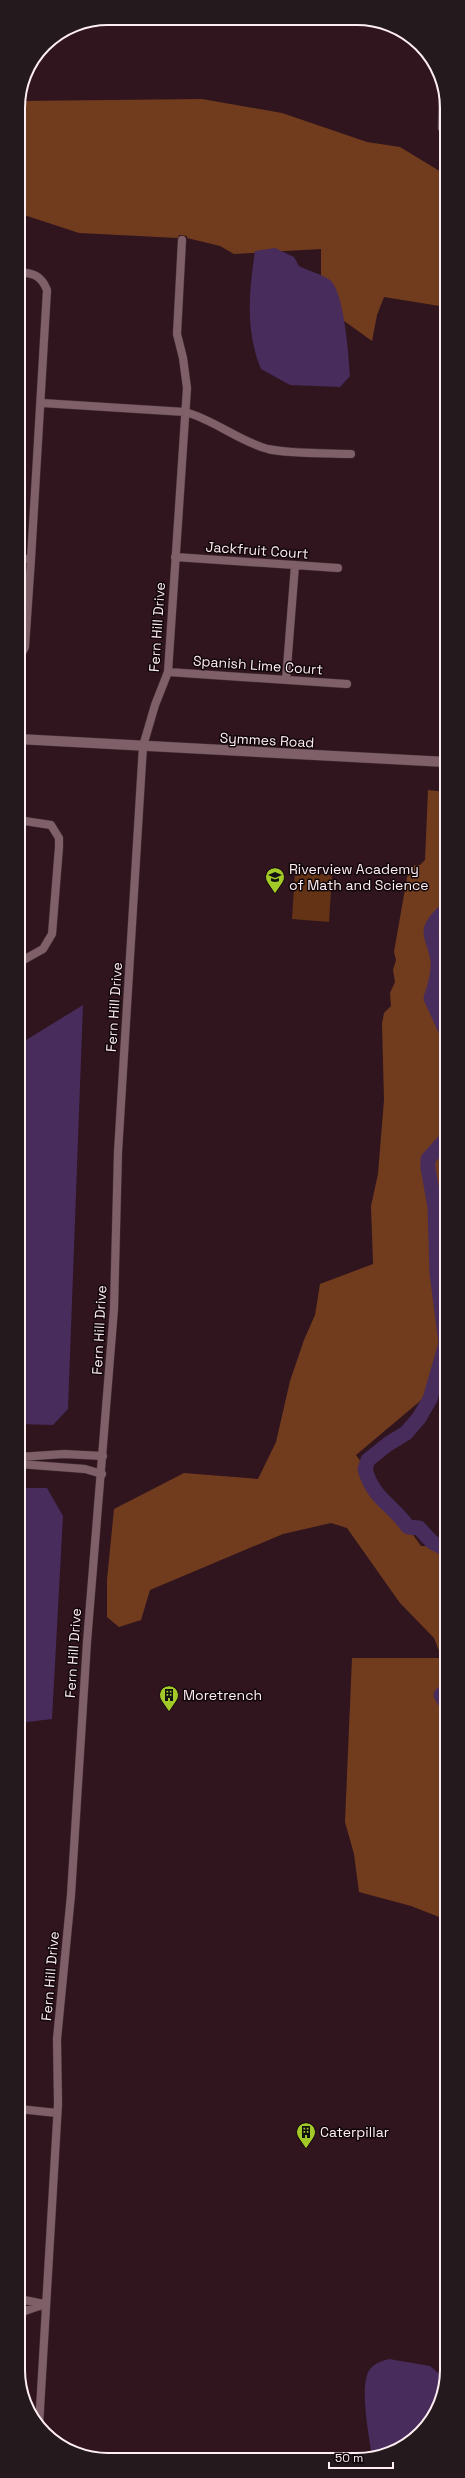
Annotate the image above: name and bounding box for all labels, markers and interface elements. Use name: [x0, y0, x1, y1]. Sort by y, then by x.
street label: Jackfruit Court: [205, 537, 309, 563]
street label: Fern Hill Drive: [145, 582, 169, 672]
street label: Spanish Lime Court: [192, 651, 324, 679]
street label: Symmes Road: [219, 729, 315, 751]
place label: Riverview Academy of Math and Science: [289, 860, 429, 894]
school or university icon: Riverview Academy of Math and Science: [264, 866, 286, 894]
street label: Fern Hill Drive: [102, 962, 126, 1052]
street label: Fern Hill Drive: [88, 1285, 110, 1375]
street label: Fern Hill Drive: [61, 1608, 85, 1698]
building icon: Moretrench: [158, 1684, 180, 1712]
place label: Moretrench: [183, 1686, 262, 1704]
street label: Fern Hill Drive: [37, 1930, 63, 2022]
building icon: Caterpillar: [295, 2121, 317, 2149]
place label: Caterpillar: [320, 2123, 389, 2141]
scale bar: [329, 2444, 393, 2470]
text: 50 m: [335, 2450, 363, 2466]

